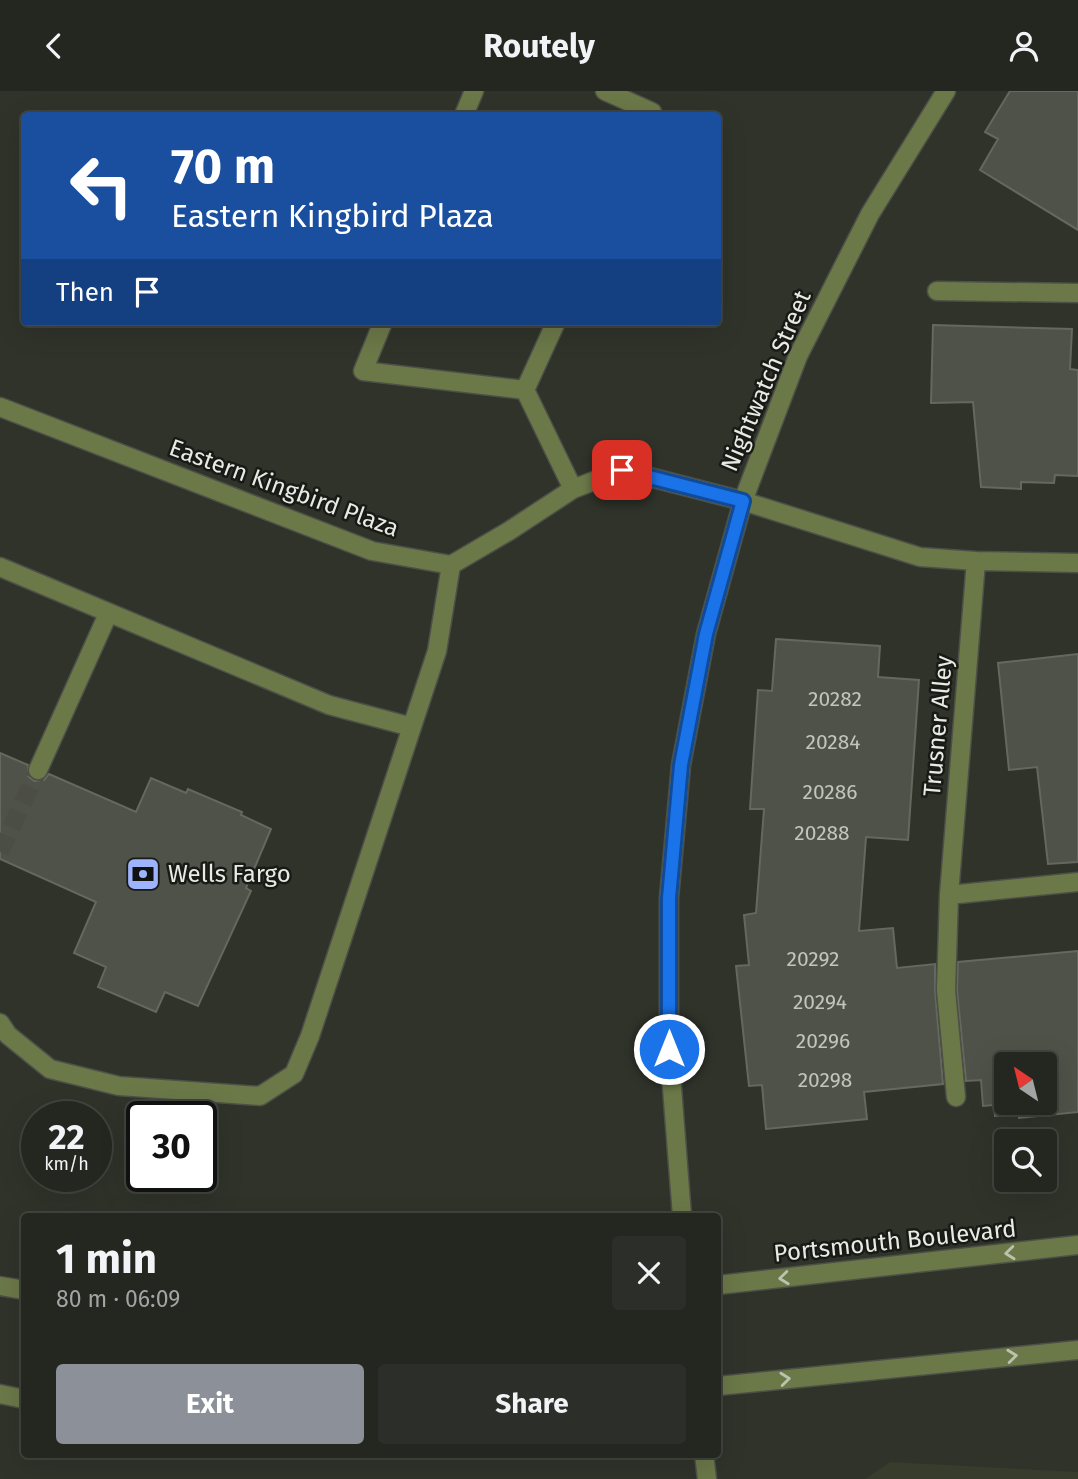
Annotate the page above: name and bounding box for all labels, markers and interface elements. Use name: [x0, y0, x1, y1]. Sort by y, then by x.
icon: back: [35, 27, 73, 65]
text: Routely: [483, 27, 595, 65]
icon: person: [1005, 27, 1043, 65]
text: 70 m: [171, 137, 275, 196]
icon: left: [56, 140, 147, 231]
text: Eastern Kingbird Plaza: [171, 197, 494, 235]
icon: arrive: [128, 273, 166, 311]
text: Then: [56, 277, 114, 308]
street label: Nightwatch Street: [715, 286, 817, 476]
street label: Eastern Kingbird Plaza: [165, 433, 403, 543]
pin: [592, 440, 652, 500]
icon: arrive: [603, 451, 641, 489]
street label: Trusner Alley: [918, 654, 958, 798]
house number: 20282: [808, 686, 862, 712]
house number: 20284: [806, 729, 861, 755]
house number: 20286: [802, 779, 858, 805]
house number: 20288: [794, 820, 850, 846]
bank icon: Wells Fargo: [124, 855, 162, 893]
place label: Wells Fargo: [168, 860, 291, 888]
house number: 20292: [786, 946, 840, 972]
house number: 20294: [793, 989, 847, 1015]
position arrow: [632, 1012, 706, 1086]
house number: 20296: [796, 1028, 850, 1054]
north arrow: [994, 1052, 1057, 1115]
map controls: [994, 1052, 1057, 1192]
house number: 20298: [798, 1067, 852, 1093]
speed limit sign: 30: [126, 1101, 217, 1192]
text: 22: [48, 1116, 85, 1158]
button: search: [994, 1129, 1057, 1192]
text: km/h: [44, 1153, 89, 1175]
street label: Portsmouth Boulevard: [772, 1214, 1018, 1268]
text: 1 min: [56, 1234, 157, 1284]
button: close: [612, 1236, 686, 1310]
one-way arrow: [1004, 1245, 1016, 1260]
one-way arrow: [778, 1270, 790, 1285]
text: 80 m · 06:09: [56, 1285, 180, 1313]
one-way arrow: [1006, 1349, 1018, 1364]
button: Exit: [56, 1364, 364, 1444]
button: Share: [378, 1364, 686, 1444]
one-way arrow: [780, 1372, 791, 1387]

